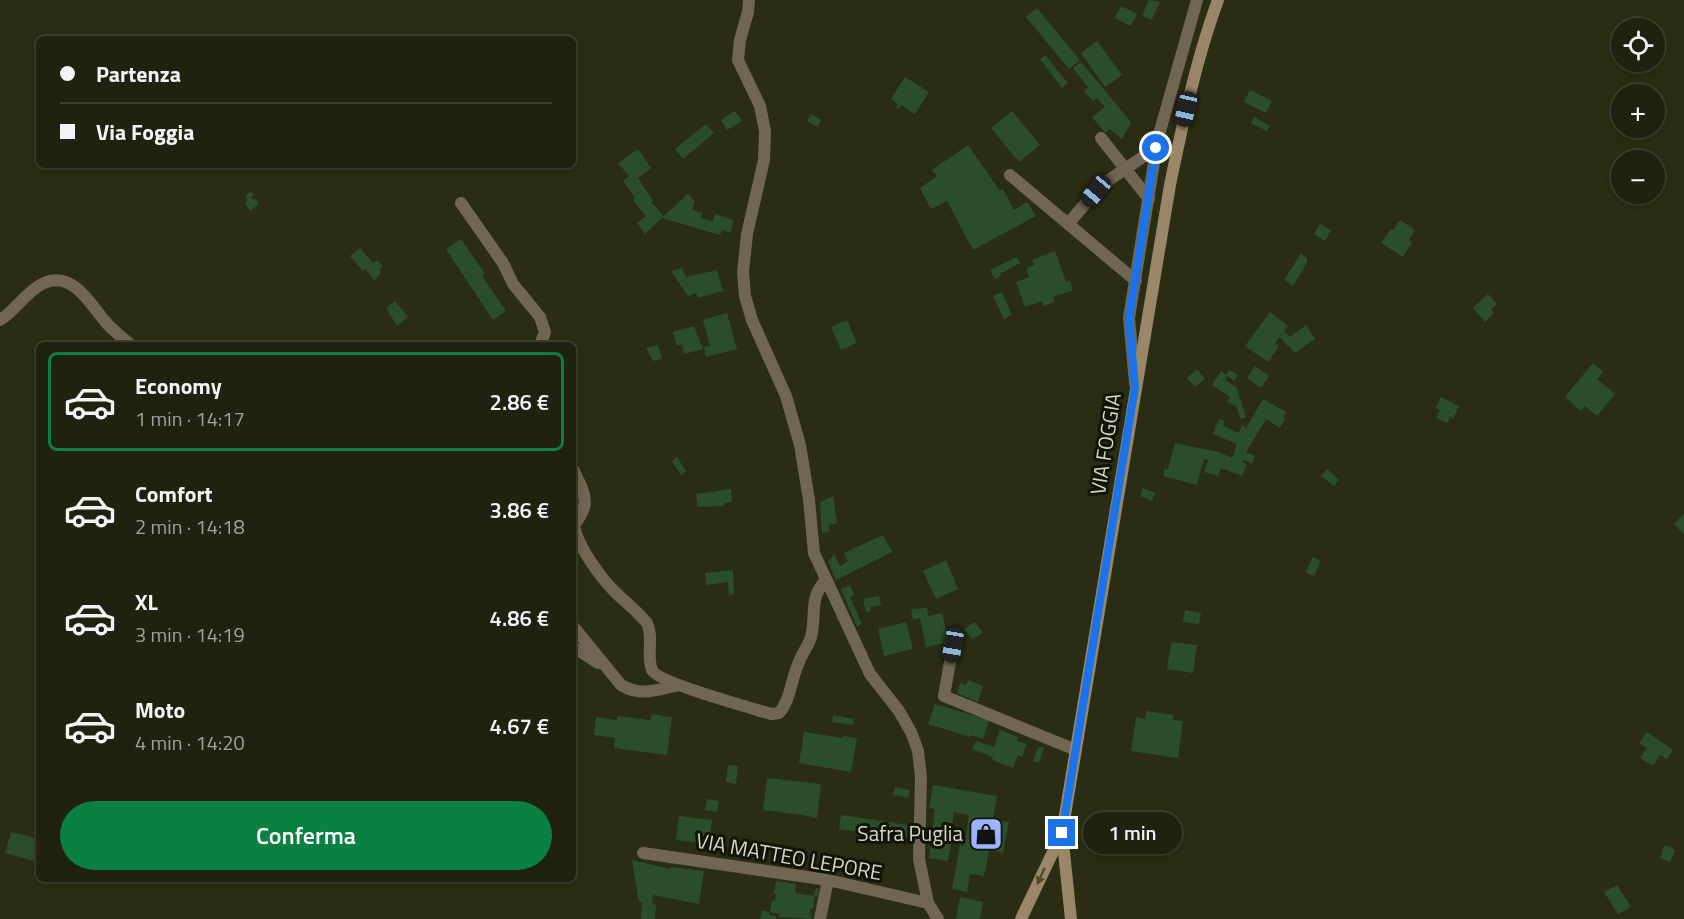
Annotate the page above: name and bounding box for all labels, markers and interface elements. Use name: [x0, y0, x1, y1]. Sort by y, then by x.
map controls: [1611, 18, 1665, 204]
button: locate: [1611, 18, 1665, 72]
text: Partenza: [96, 57, 181, 91]
button: +: [1611, 84, 1665, 138]
car: [1173, 89, 1199, 129]
text: Via Foggia: [96, 115, 194, 149]
route start: [1142, 134, 1169, 161]
button: −: [1611, 150, 1665, 204]
car: [1078, 171, 1114, 211]
text: Economy: [135, 369, 222, 403]
icon: car: [63, 375, 117, 429]
text: 2.86 €: [490, 385, 549, 419]
street label: VIA FOGGIA: [1081, 390, 1129, 497]
text: 1 min · 14:17: [135, 403, 245, 434]
text: Comfort: [135, 477, 213, 511]
icon: car: [63, 483, 117, 537]
text: 3.86 €: [490, 493, 549, 527]
text: 2 min · 14:18: [135, 511, 245, 542]
text: XL: [135, 585, 158, 619]
icon: car: [63, 591, 117, 645]
text: 4.86 €: [490, 601, 549, 635]
text: 3 min · 14:19: [135, 619, 245, 650]
car: [941, 626, 965, 664]
text: Moto: [135, 693, 185, 727]
icon: car: [63, 699, 117, 753]
text: 4.67 €: [490, 709, 549, 743]
text: 4 min · 14:20: [135, 727, 245, 758]
button: Conferma: [60, 801, 552, 870]
callout: 1 min: [1083, 812, 1182, 854]
shop icon: Safra Puglia: [968, 816, 1004, 852]
place label: Safra Puglia: [857, 817, 963, 849]
text: 1 min: [1108, 817, 1157, 848]
route end: [1048, 819, 1075, 846]
street label: VIA MATTEO LEPORE: [694, 824, 885, 888]
one-way arrow: [1037, 867, 1046, 884]

